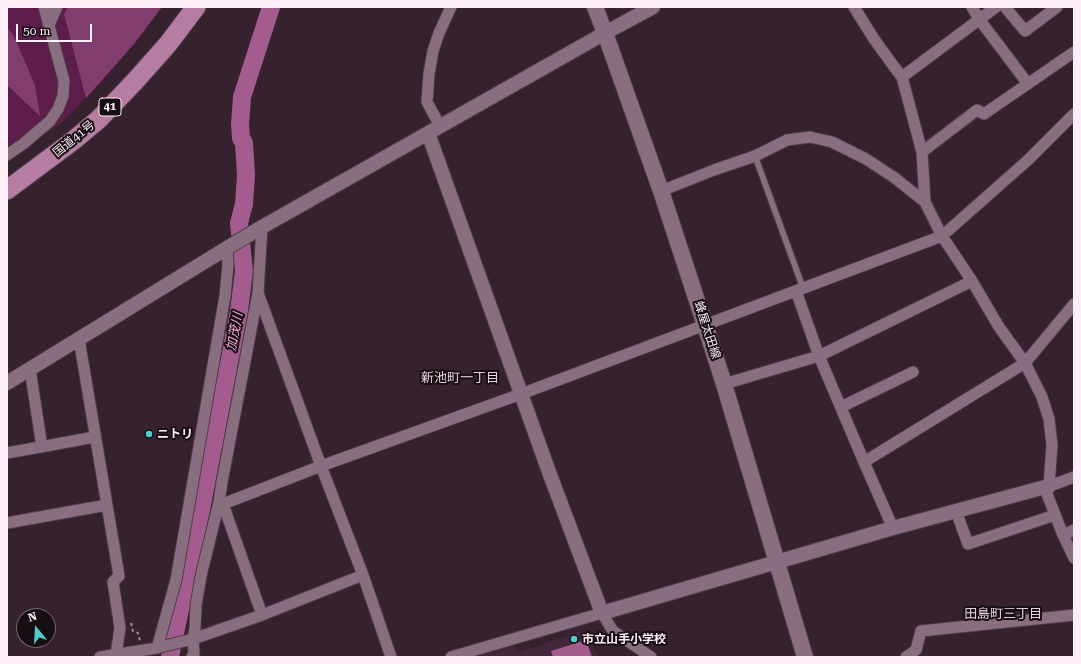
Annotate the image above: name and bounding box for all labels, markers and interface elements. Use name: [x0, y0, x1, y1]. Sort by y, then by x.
scale bar: [18, 16, 94, 42]
text: 50 m: [23, 24, 50, 38]
road number: 41: [99, 98, 121, 116]
street label: 国道41号: [50, 118, 98, 160]
street label: 蜂屋太田線: [691, 299, 723, 361]
water label: 加茂川: [224, 311, 246, 353]
district label: 新池町一丁目: [421, 370, 499, 386]
place label: ニトリ: [157, 427, 193, 441]
marker: ニトリ: [144, 429, 154, 439]
district label: 田島町三丁目: [964, 606, 1042, 622]
north arrow: [16, 608, 56, 648]
text: N: [26, 610, 38, 625]
place label: 市立山手小学校: [582, 632, 666, 646]
marker: 市立山手小学校: [569, 634, 579, 644]

